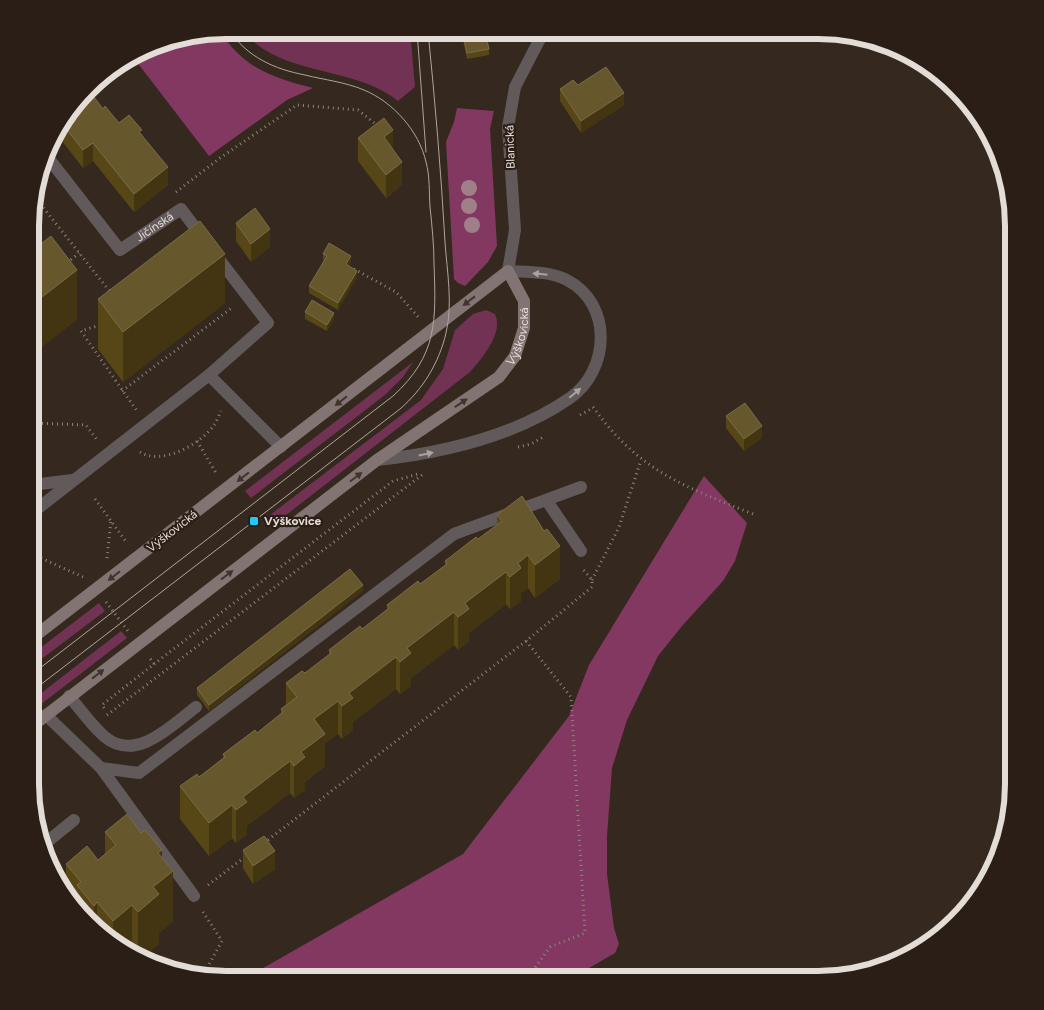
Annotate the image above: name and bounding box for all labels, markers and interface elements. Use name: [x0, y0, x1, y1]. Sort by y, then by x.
street label: Blanická: [502, 125, 518, 169]
street label: Jičínská: [133, 209, 176, 244]
one-way arrow: [531, 270, 547, 278]
one-way arrow: [463, 295, 476, 306]
street label: Výškovická: [503, 307, 531, 368]
one-way arrow: [568, 388, 581, 399]
one-way arrow: [335, 395, 348, 406]
one-way arrow: [454, 398, 468, 408]
one-way arrow: [418, 450, 433, 458]
one-way arrow: [349, 471, 362, 482]
one-way arrow: [237, 472, 250, 483]
street label: Výškovická: [144, 507, 200, 555]
place label: Výškovice: [264, 514, 322, 528]
marker: Výškovice: [248, 515, 260, 527]
one-way arrow: [220, 570, 233, 580]
one-way arrow: [108, 571, 121, 582]
one-way arrow: [91, 669, 105, 679]

